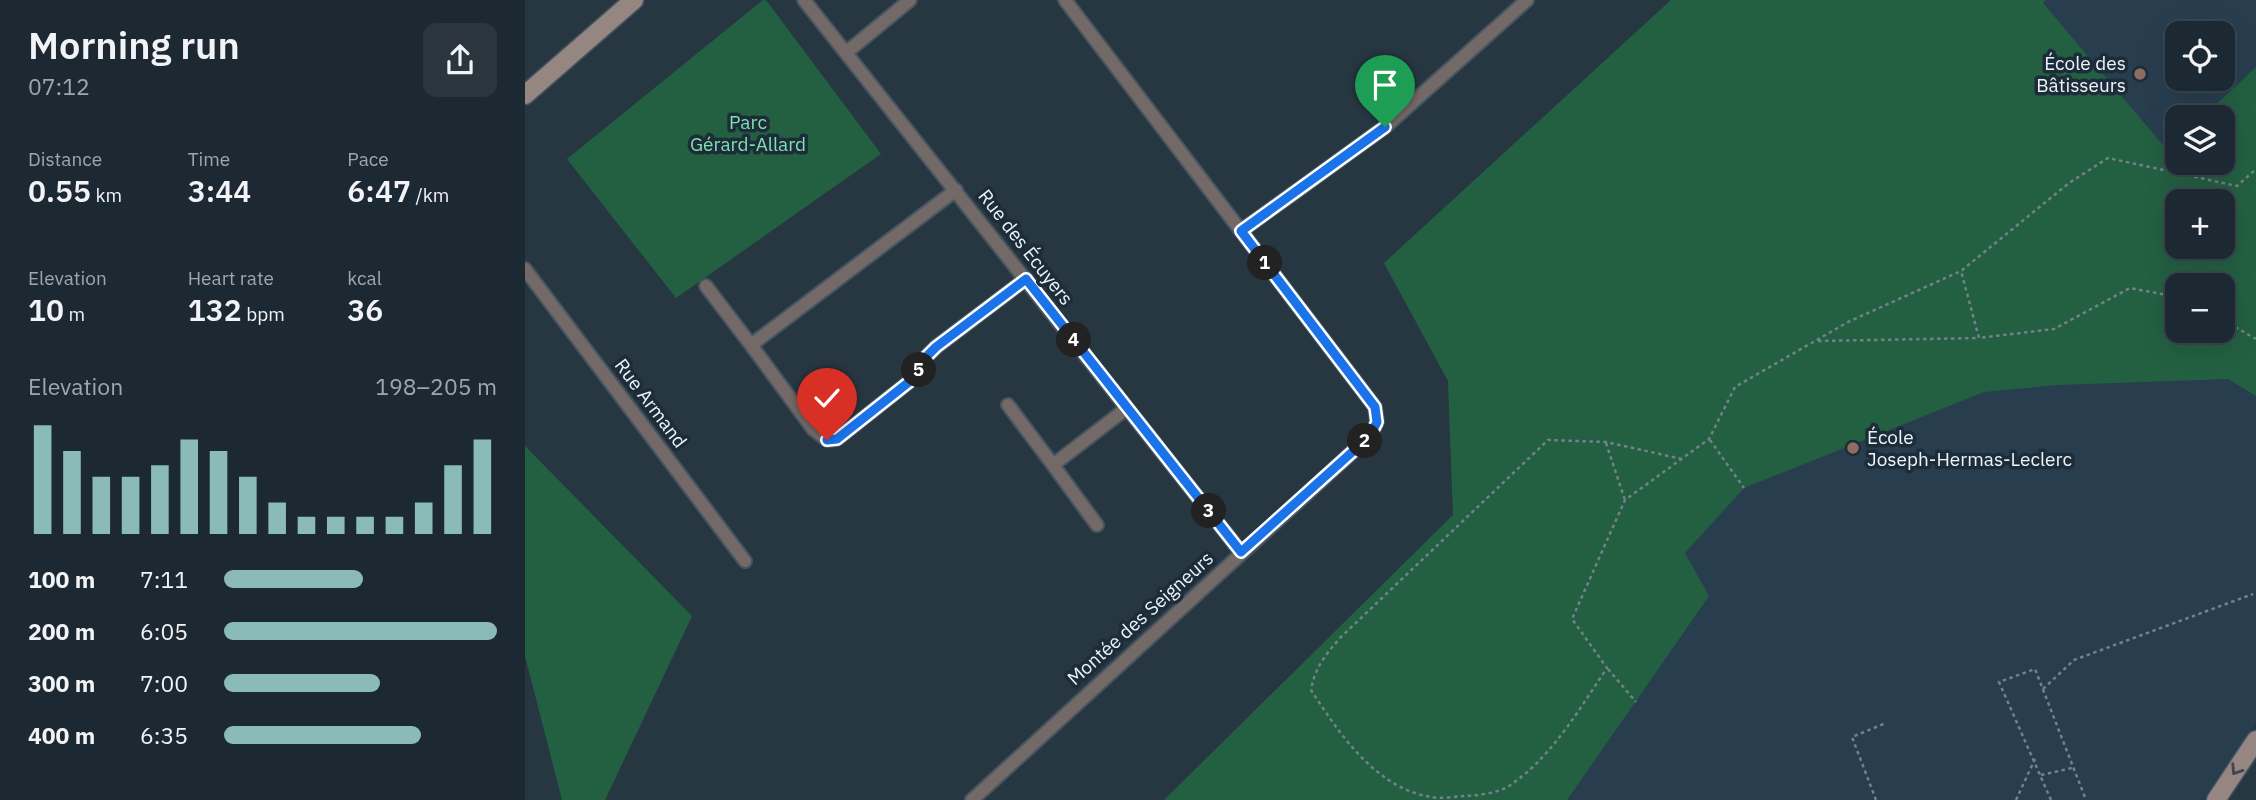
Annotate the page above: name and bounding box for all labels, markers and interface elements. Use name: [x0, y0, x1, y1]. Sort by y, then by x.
text: Morning run: [28, 20, 240, 69]
map controls: [2165, 21, 2235, 343]
button: locate: [2165, 21, 2235, 91]
button: share: [423, 23, 497, 97]
place label: École des Bâtisseurs: [2036, 51, 2126, 97]
pin: [1355, 55, 1415, 127]
icon: arrive: [1366, 66, 1404, 104]
marker: École des Bâtisseurs: [2132, 66, 2148, 82]
text: 07:12: [28, 71, 90, 101]
button: layers: [2165, 105, 2235, 175]
park label: Parc Gérard-Allard: [690, 110, 806, 156]
text: Distance: [28, 147, 102, 171]
text: Time: [188, 147, 230, 171]
text: Pace: [347, 147, 389, 171]
text: 0.55: [28, 171, 91, 210]
text: 3:44: [188, 171, 251, 210]
text: 6:47: [347, 171, 411, 210]
text: km: [91, 183, 122, 207]
text: /km: [411, 183, 449, 207]
street label: Rue des Écuyers: [973, 184, 1079, 310]
button: +: [2165, 189, 2235, 259]
pin: 1: [1247, 246, 1283, 280]
text: 1: [1259, 250, 1270, 274]
text: Elevation: [28, 266, 107, 290]
text: Heart rate: [188, 266, 274, 290]
text: kcal: [347, 266, 382, 290]
button: −: [2165, 273, 2235, 343]
text: 10: [28, 290, 64, 329]
text: 132: [188, 290, 242, 329]
text: 36: [347, 290, 383, 329]
text: m: [64, 302, 85, 326]
text: bpm: [242, 302, 285, 326]
pin: 4: [1057, 322, 1091, 358]
text: 4: [1068, 327, 1079, 351]
pin: 5: [901, 352, 937, 388]
street label: Rue Armand: [610, 354, 692, 452]
text: 5: [913, 357, 924, 381]
pin: [797, 368, 857, 440]
text: Elevation: [28, 371, 123, 401]
text: 198–205 m: [375, 371, 497, 401]
icon: check: [808, 379, 846, 417]
pin: 2: [1347, 424, 1383, 458]
place label: École Joseph-Hermas-Leclerc: [1867, 425, 2072, 471]
text: 2: [1359, 428, 1370, 452]
marker: École Joseph-Hermas-Leclerc: [1845, 440, 1861, 456]
pin: 3: [1191, 494, 1227, 528]
text: 3: [1203, 498, 1214, 522]
street label: Montée des Seigneurs: [1062, 546, 1218, 690]
text: 100 m: [28, 564, 95, 594]
text: 7:11: [140, 564, 188, 594]
text: 200 m: [28, 616, 95, 646]
text: 6:05: [140, 616, 188, 646]
text: 300 m: [28, 668, 95, 698]
text: 7:00: [140, 668, 188, 698]
text: 400 m: [28, 720, 95, 750]
text: 6:35: [140, 720, 188, 750]
one-way arrow: [2231, 762, 2244, 775]

